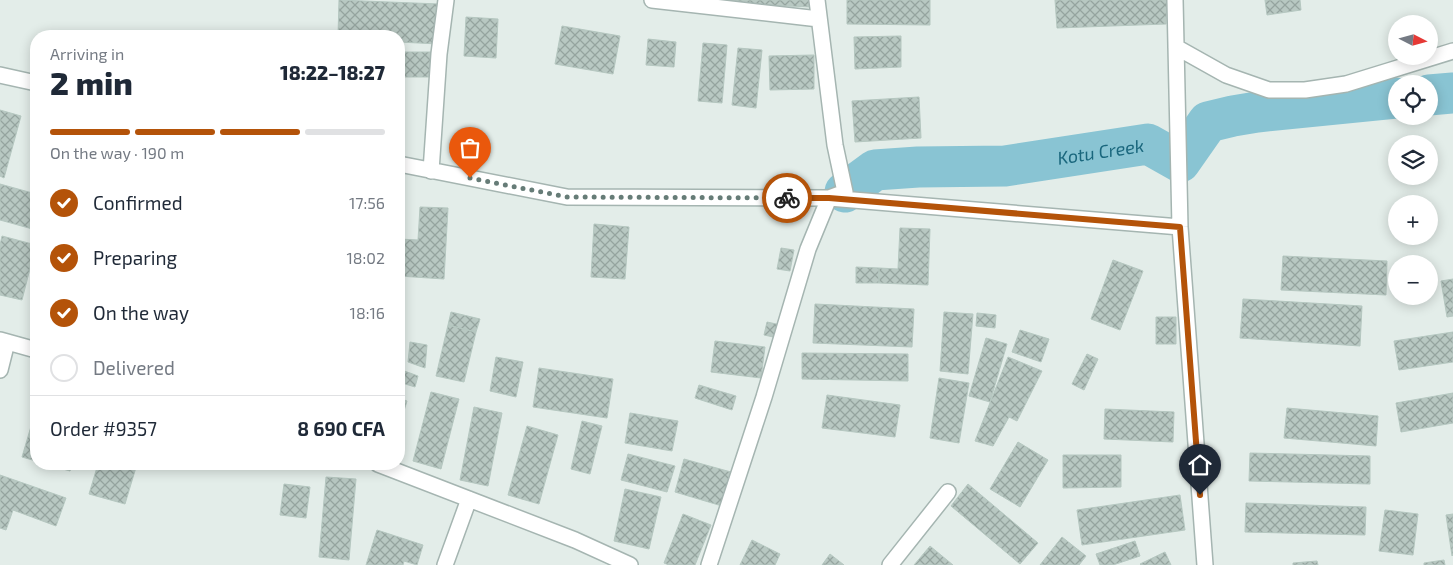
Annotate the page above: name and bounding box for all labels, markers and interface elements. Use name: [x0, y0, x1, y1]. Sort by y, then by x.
north arrow: [1388, 15, 1438, 65]
map controls: [1388, 15, 1438, 305]
text: Arriving in: [50, 44, 124, 63]
text: 18:22–18:27: [280, 61, 385, 84]
text: 2 min: [50, 63, 133, 101]
button: locate: [1388, 75, 1438, 125]
pin: [449, 127, 491, 178]
icon: bag: [456, 134, 484, 162]
water label: Kotu Creek: [1056, 134, 1145, 169]
button: layers: [1388, 135, 1438, 185]
text: On the way · 190 m: [50, 143, 184, 162]
courier: [762, 173, 812, 223]
icon: bike: [773, 184, 801, 212]
icon: check: [50, 189, 78, 217]
text: Confirmed: [93, 191, 183, 214]
text: 17:56: [349, 193, 385, 212]
button: +: [1388, 195, 1438, 245]
icon: check: [50, 244, 78, 272]
text: Preparing: [93, 246, 177, 269]
text: 18:02: [347, 248, 385, 267]
button: −: [1388, 255, 1438, 305]
icon: check: [50, 299, 78, 327]
text: On the way: [93, 301, 189, 324]
text: 18:16: [350, 303, 385, 322]
text: Delivered: [93, 356, 175, 379]
text: Order #9357: [50, 417, 157, 440]
text: 8 690 CFA: [297, 417, 385, 440]
pin: [1179, 444, 1221, 495]
icon: home: [1186, 451, 1214, 479]

